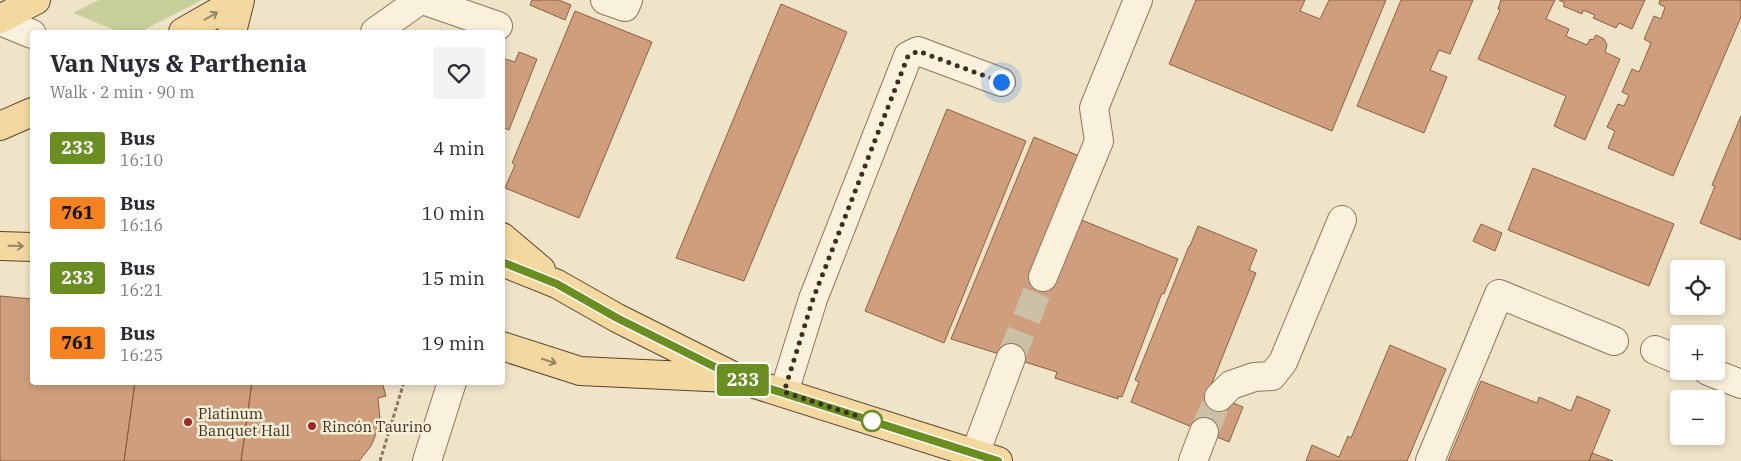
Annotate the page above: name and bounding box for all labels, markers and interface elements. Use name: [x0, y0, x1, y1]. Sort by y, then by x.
one-way arrow: [204, 11, 218, 21]
text: Van Nuys & Parthenia: [50, 47, 307, 79]
button: heart: [433, 47, 485, 99]
your location: [989, 70, 1014, 95]
text: Walk · 2 min · 90 m: [50, 82, 195, 102]
text: Bus: [120, 126, 155, 150]
text: 233: [61, 136, 94, 159]
text: 4 min: [433, 136, 485, 160]
text: 16:10: [120, 150, 163, 170]
text: Bus: [120, 191, 155, 215]
text: 761: [61, 201, 94, 224]
text: 10 min: [422, 201, 485, 225]
text: 16:16: [120, 215, 163, 235]
one-way arrow: [8, 242, 24, 251]
text: Bus: [120, 256, 155, 280]
map controls: [1670, 260, 1725, 445]
button: locate: [1670, 260, 1725, 315]
text: 233: [61, 266, 94, 289]
text: 15 min: [422, 266, 485, 290]
text: 16:21: [120, 280, 163, 300]
text: Bus: [120, 321, 155, 345]
button: +: [1670, 325, 1725, 380]
text: 761: [61, 331, 94, 354]
text: 19 min: [422, 331, 485, 355]
text: 16:25: [120, 345, 163, 365]
one-way arrow: [541, 357, 556, 366]
line badge: 233: [714, 364, 772, 396]
text: 233: [727, 368, 759, 391]
button: −: [1670, 390, 1725, 445]
place label: Platinum Banquet Hall: [198, 404, 290, 440]
unlabelled marker: [861, 410, 883, 432]
marker: Platinum Banquet Hall: [182, 416, 194, 428]
place label: Rincón Taurino: [322, 417, 432, 436]
marker: Rincón Taurino: [306, 420, 318, 432]

